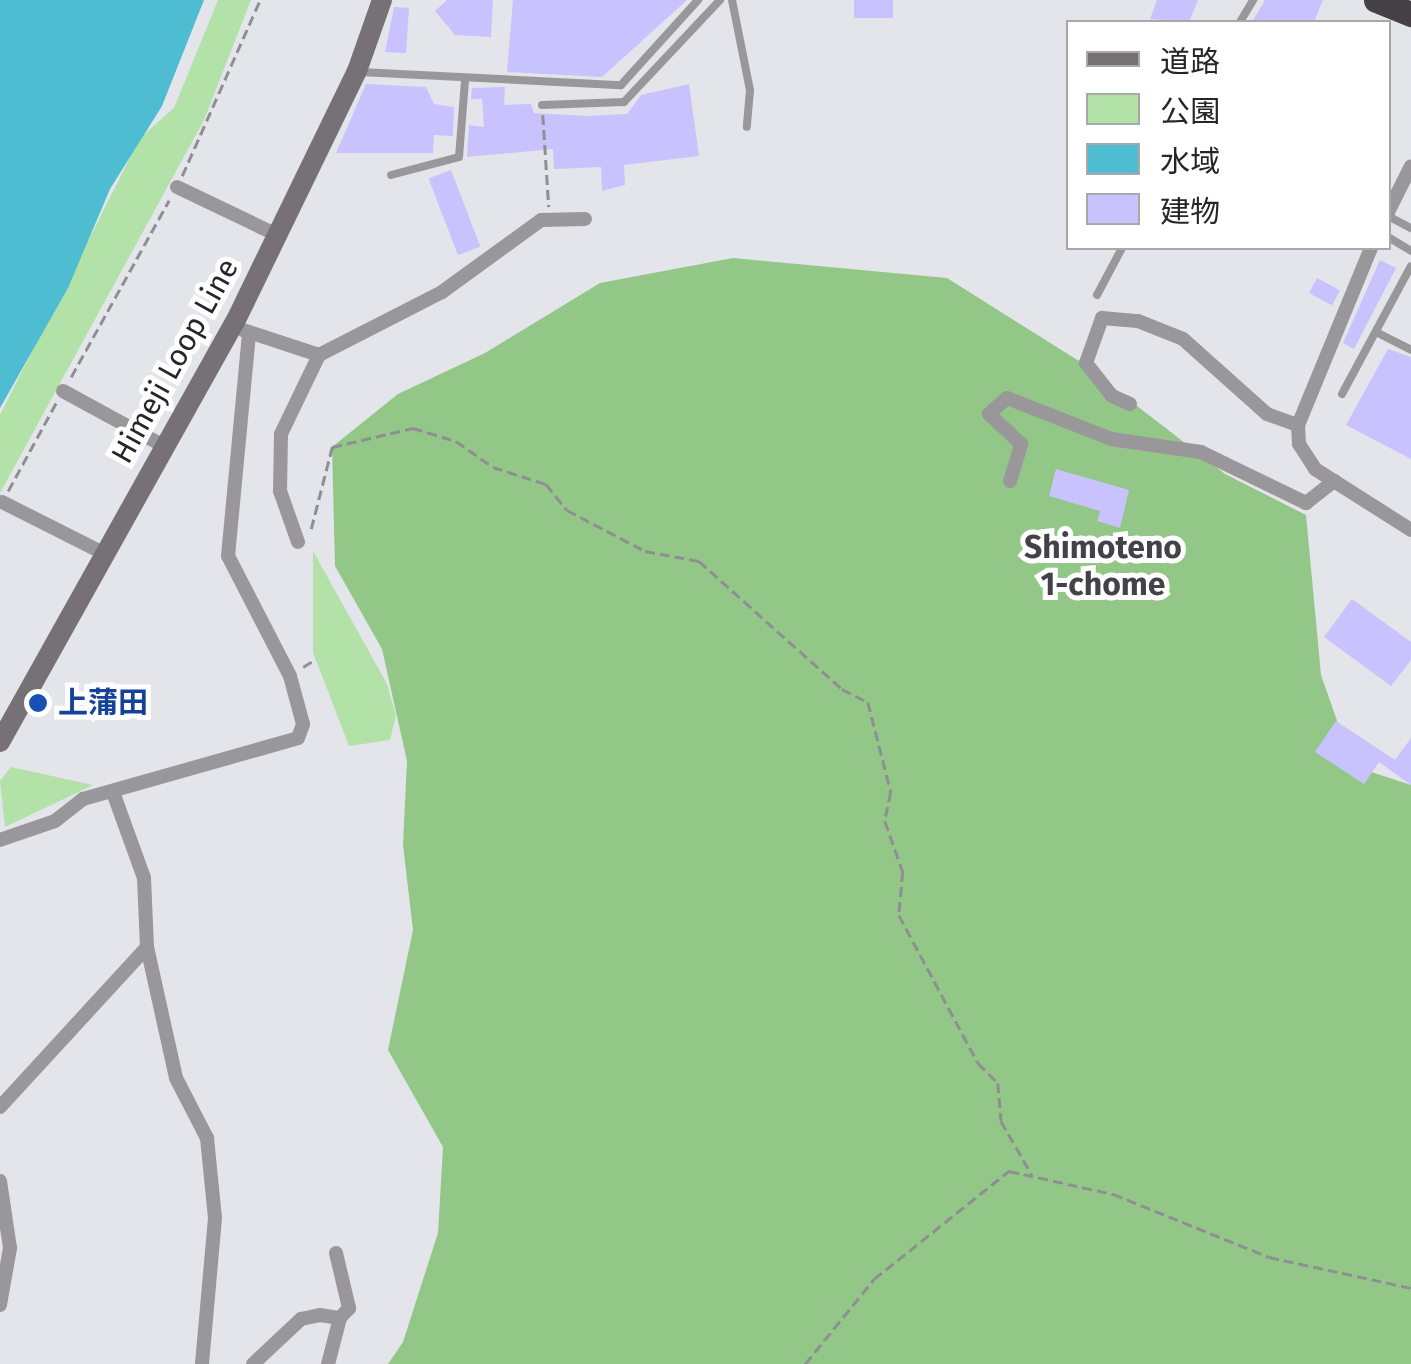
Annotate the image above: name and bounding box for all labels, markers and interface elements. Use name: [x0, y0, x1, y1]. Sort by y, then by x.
legend: [1066, 20, 1391, 250]
text: 道路: [1160, 44, 1220, 80]
text: 公園: [1160, 94, 1220, 130]
text: 水域: [1160, 144, 1220, 180]
text: 建物: [1160, 194, 1220, 230]
street label: Himeji Loop Line: [104, 253, 246, 469]
district label: Shimoteno 1-chome: [1024, 529, 1182, 604]
place label: 上蒲田: [58, 685, 148, 721]
marker: 上蒲田: [27, 692, 49, 714]

